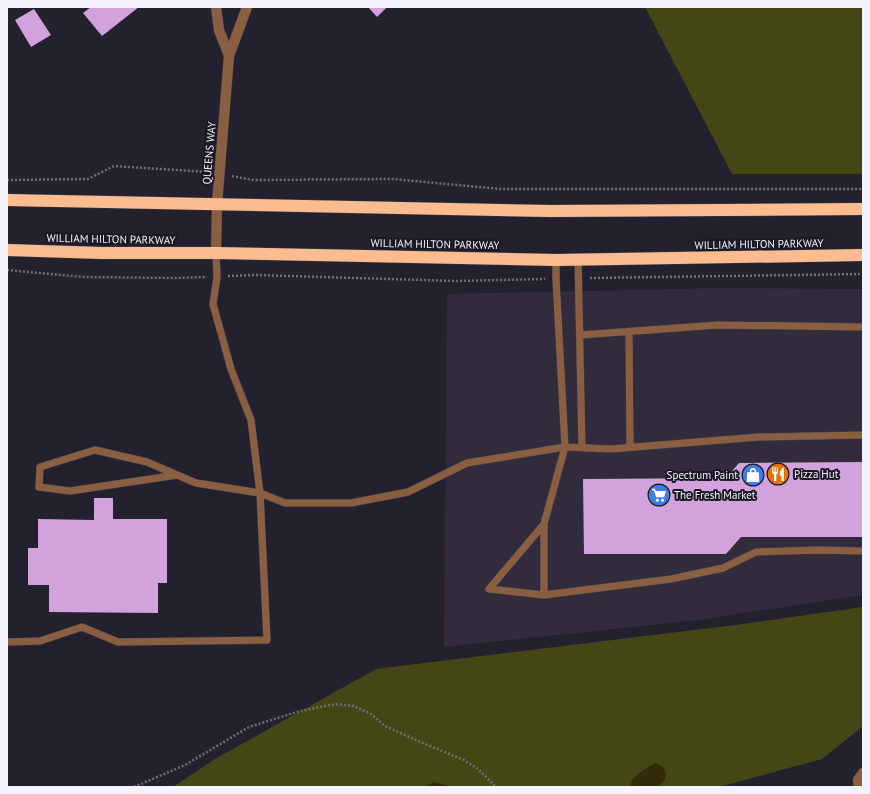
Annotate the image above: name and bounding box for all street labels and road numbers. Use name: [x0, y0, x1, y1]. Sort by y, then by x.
street label: QUEENS WAY: [199, 120, 219, 185]
street label: WILLIAM HILTON PARKWAY: [46, 231, 177, 247]
street label: WILLIAM HILTON PARKWAY: [370, 236, 501, 252]
street label: WILLIAM HILTON PARKWAY: [694, 236, 825, 252]

